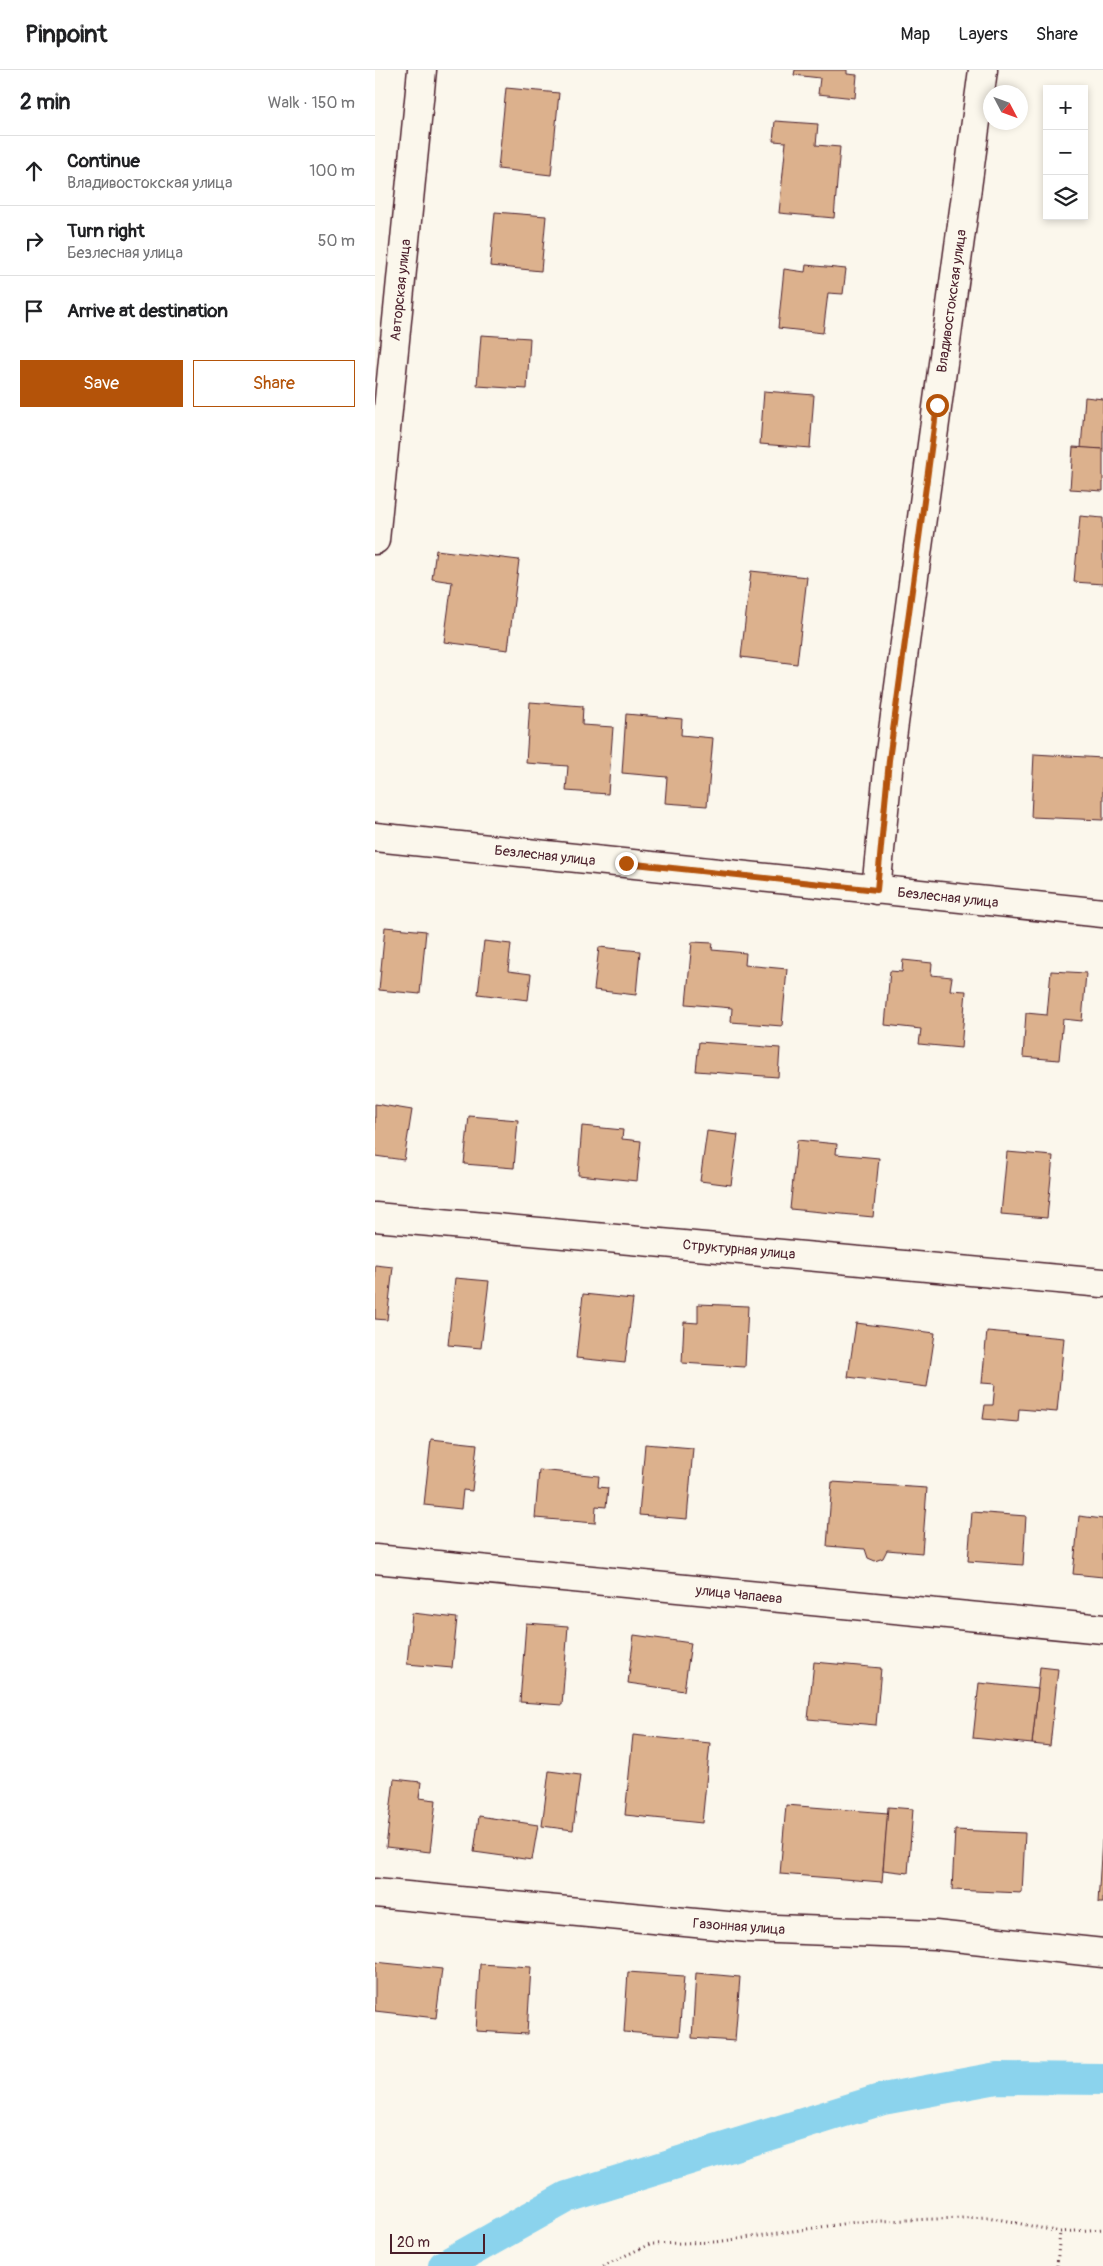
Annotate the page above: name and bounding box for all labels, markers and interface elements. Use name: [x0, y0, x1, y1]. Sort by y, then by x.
text: Pinpoint: [25, 20, 107, 49]
text: Map: [901, 23, 930, 46]
text: Layers: [958, 23, 1008, 46]
text: Share: [1036, 23, 1078, 46]
north arrow: [983, 85, 1028, 130]
map controls: [1043, 85, 1088, 220]
button: +: [1043, 85, 1088, 130]
text: 2 min: [20, 89, 70, 116]
text: Walk · 150 m: [268, 93, 355, 113]
button: −: [1043, 130, 1088, 175]
text: Continue: [67, 149, 140, 173]
icon: ahead: [20, 157, 48, 185]
text: 100 m: [309, 161, 355, 181]
text: Владивостокская улица: [67, 173, 232, 193]
button: layers: [1043, 175, 1088, 220]
text: Turn right: [67, 219, 145, 243]
icon: right: [20, 227, 48, 255]
street label: Владивостокская улица: [933, 228, 970, 374]
text: 50 m: [318, 231, 355, 251]
street label: Авторская улица: [387, 238, 414, 342]
text: Безлесная улица: [67, 243, 183, 263]
icon: arrive: [20, 297, 48, 325]
text: Arrive at destination: [67, 299, 228, 323]
button: Save: [20, 360, 183, 407]
button: Share: [193, 360, 355, 407]
route start: [926, 394, 949, 417]
street label: Безлесная улица: [494, 842, 596, 869]
route end: [615, 852, 638, 875]
street label: Безлесная улица: [897, 884, 999, 911]
street label: Структурная улица: [682, 1236, 796, 1263]
street label: улица Чапаева: [694, 1581, 783, 1607]
street label: Газонная улица: [692, 1915, 786, 1938]
scale bar: [390, 2231, 485, 2254]
text: 20 m: [397, 2234, 430, 2251]

